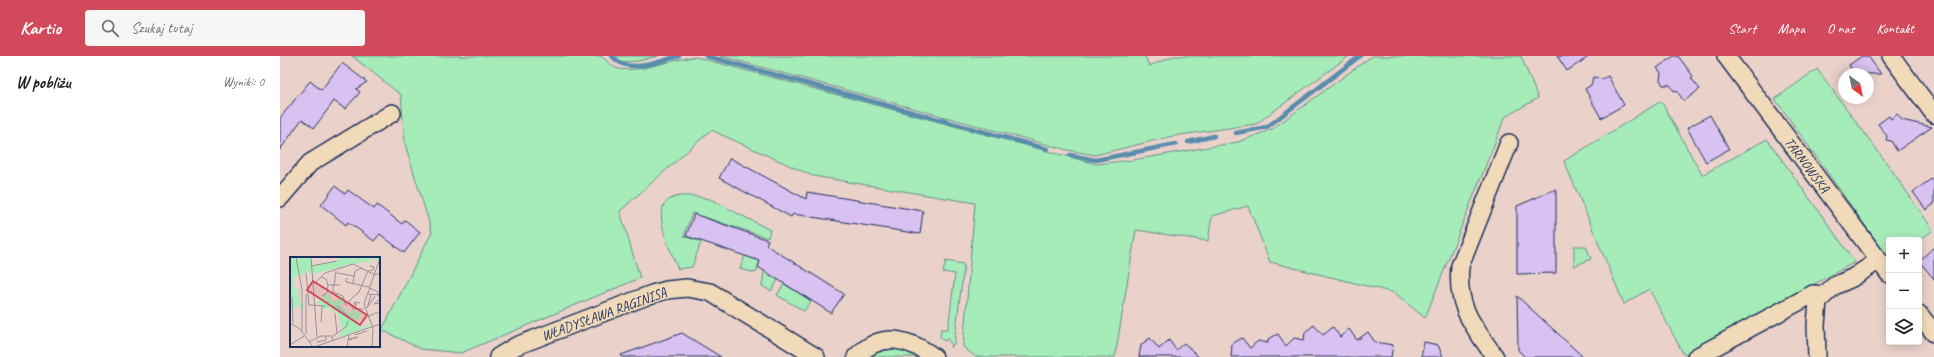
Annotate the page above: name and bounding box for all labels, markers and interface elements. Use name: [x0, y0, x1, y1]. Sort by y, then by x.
search box: [85, 10, 365, 46]
text: Kartio: [20, 16, 61, 40]
icon: search: [99, 17, 121, 39]
text: Szukaj tutaj: [131, 19, 192, 38]
text: Start: [1728, 20, 1756, 37]
text: Mapa: [1778, 20, 1805, 37]
text: O nas: [1827, 20, 1854, 37]
text: Kontakt: [1876, 20, 1914, 37]
north arrow: [1838, 68, 1874, 104]
text: W pobliżu: [16, 72, 71, 93]
text: Wyniki: 0: [223, 74, 264, 90]
street label: TARNOWSKA: [1781, 134, 1834, 197]
map controls: [1886, 237, 1922, 345]
button: +: [1886, 237, 1922, 273]
inset map: [290, 257, 380, 347]
button: −: [1886, 273, 1922, 309]
street label: WŁADYSŁAWA RAGINISA: [539, 283, 670, 344]
button: layers: [1886, 309, 1922, 345]

